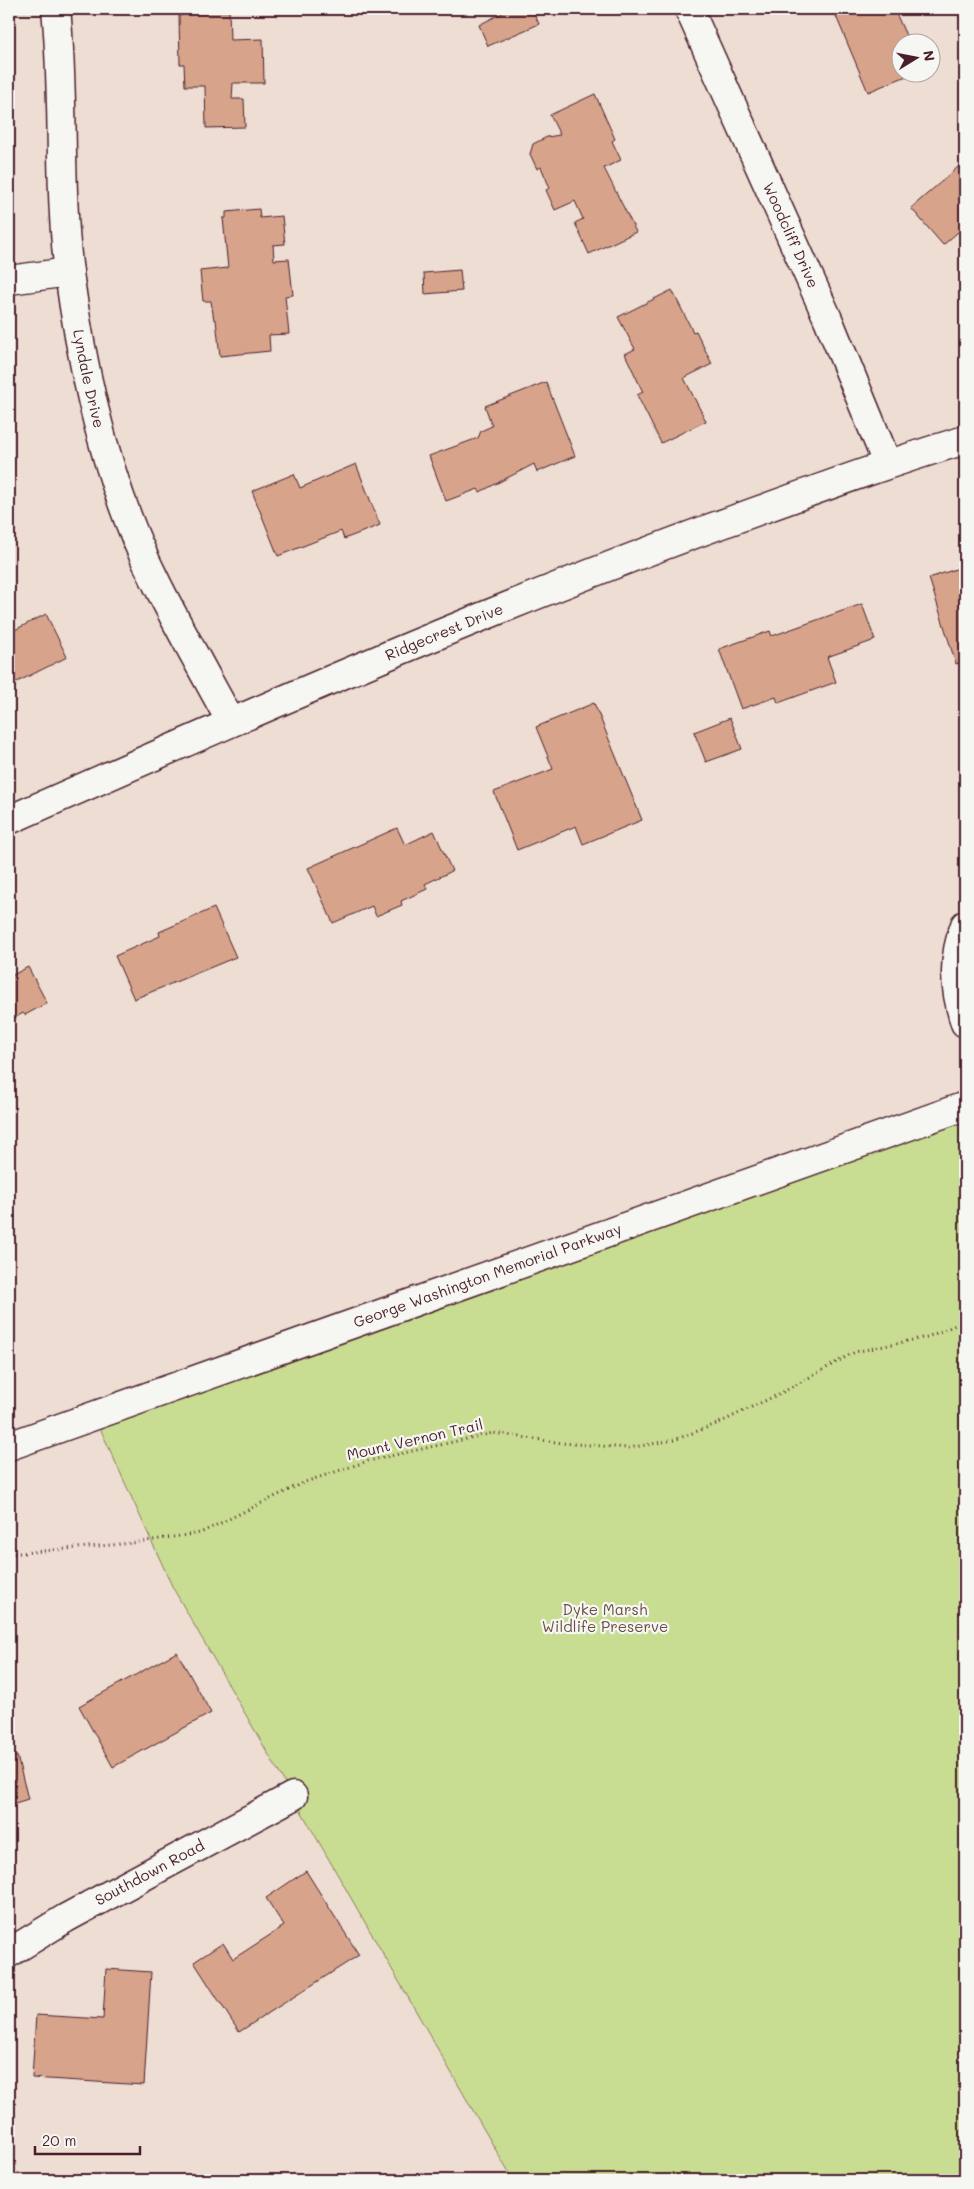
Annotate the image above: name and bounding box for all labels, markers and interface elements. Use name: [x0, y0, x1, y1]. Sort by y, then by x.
north arrow: [892, 32, 942, 82]
text: N: [919, 49, 940, 63]
street label: Woodcliff Drive: [759, 179, 824, 291]
street label: Lyndale Drive: [69, 328, 110, 430]
street label: Ridgecrest Drive: [382, 598, 506, 665]
street label: George Washington Memorial Parkway: [350, 1218, 624, 1332]
street label: Mount Vernon Trail: [345, 1414, 485, 1464]
park label: Dyke Marsh Wildlife Preserve: [542, 1599, 668, 1636]
street label: Southdown Road: [91, 1835, 207, 1910]
scale bar: [35, 2124, 140, 2156]
text: 20 m: [42, 2130, 76, 2150]

